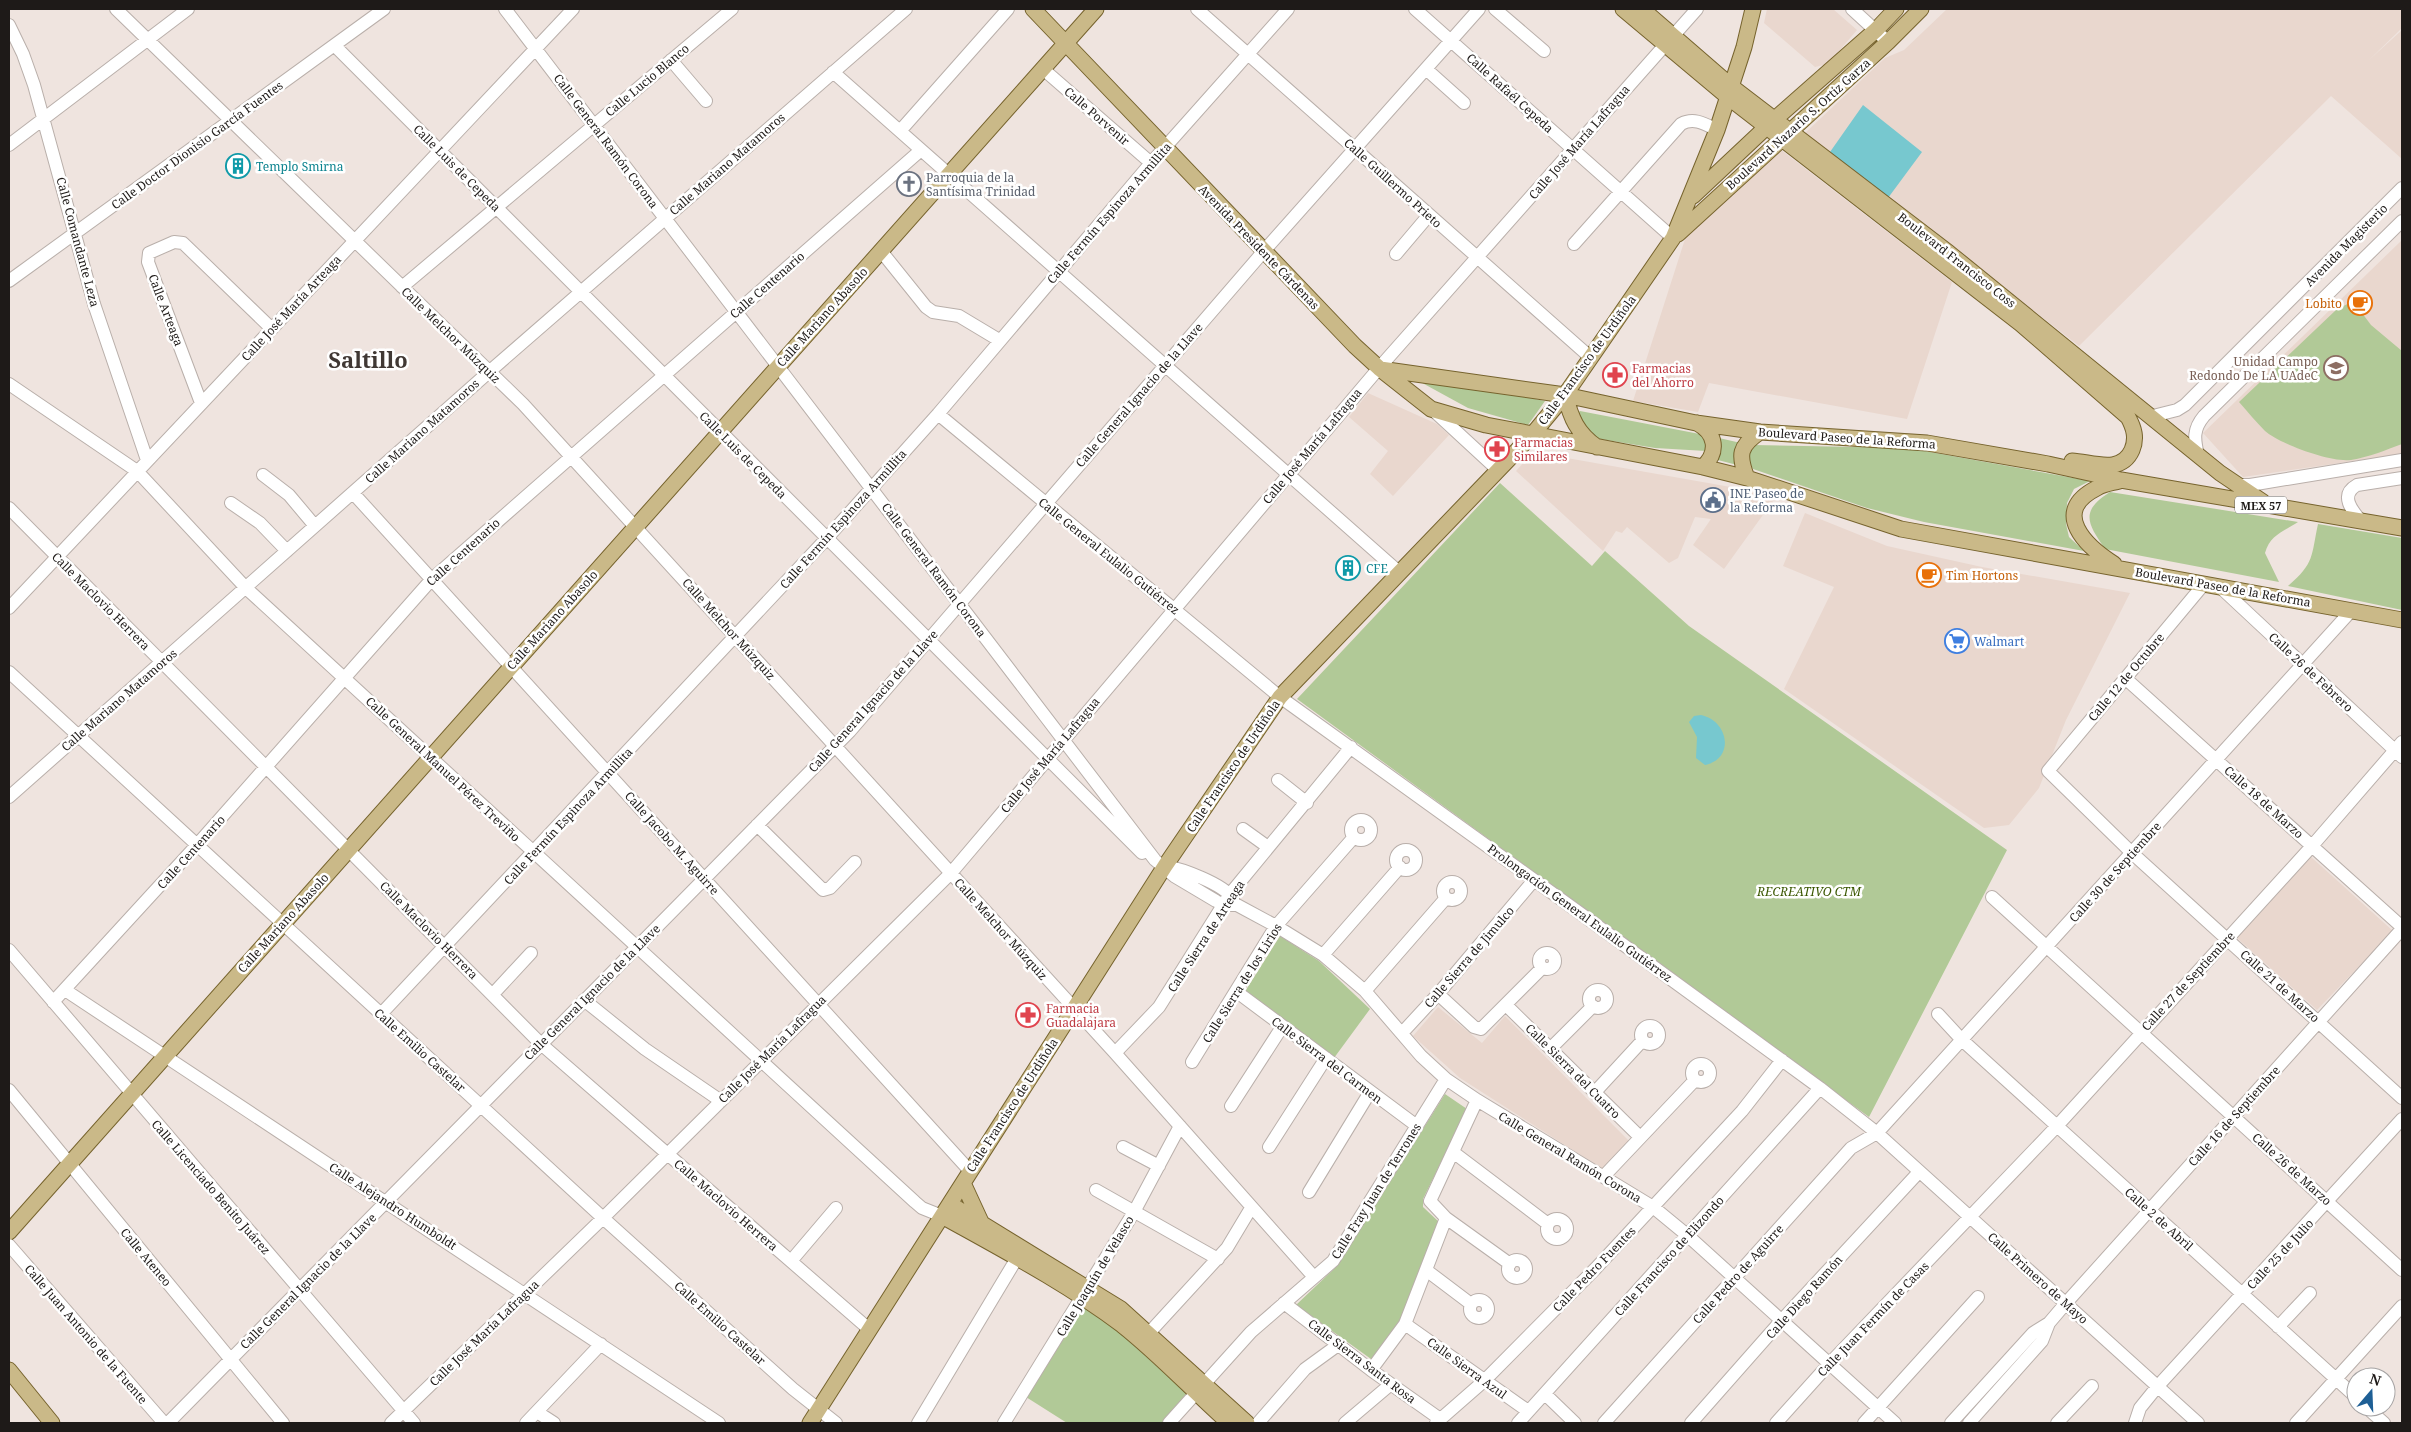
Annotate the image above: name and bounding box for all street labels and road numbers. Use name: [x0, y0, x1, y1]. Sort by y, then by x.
street label: Calle Lucio Blanco: [601, 40, 693, 120]
street label: Calle Rafaél Cepeda: [1463, 49, 1557, 137]
street label: Boulevard Nazario S. Ortiz Garza: [1722, 54, 1874, 194]
street label: Calle General Ramón Corona: [550, 70, 662, 212]
street label: Calle Doctor Dionisio García Fuentes: [108, 77, 286, 213]
street label: Calle José María Lafragua: [1525, 81, 1634, 203]
street label: Calle Porvenir: [1061, 83, 1134, 149]
street label: Calle Mariano Matamoros: [665, 109, 789, 219]
street label: Calle Luis de Cepeda: [410, 121, 505, 216]
street label: Calle Guillermo Prieto: [1340, 134, 1446, 232]
street label: Calle Fermín Espinoza Armillita: [1043, 139, 1175, 287]
street label: Calle Comandante Leza: [52, 175, 104, 309]
street label: Avenida Presidente Cárdenas: [1195, 181, 1323, 313]
street label: Avenida Magisterio: [2301, 200, 2391, 290]
street label: Boulevard Francisco Coss: [1894, 208, 2020, 312]
street label: Calle Centenario: [726, 248, 808, 322]
street label: Calle José María Arteaga: [237, 251, 345, 365]
street label: Calle Mariano Abasolo: [773, 263, 871, 371]
street label: Calle Arteaga: [144, 272, 188, 349]
street label: Calle Melchor Múzquiz: [398, 283, 504, 387]
street label: Calle Francisco de Urdiñola: [1534, 291, 1640, 428]
street label: Calle General Ignacio de la Llave: [1071, 319, 1207, 471]
street label: Calle Mariano Matamoros: [361, 375, 483, 487]
street label: Calle José María Lafragua: [1258, 384, 1366, 508]
street label: Calle Luis de Cepeda: [696, 408, 791, 503]
street label: Boulevard Paseo de la Reforma: [1758, 423, 1937, 453]
street label: Calle Fermín Espinoza Armillita: [776, 445, 910, 592]
street label: Calle General Eulalio Gutiérrez: [1035, 494, 1183, 618]
road number: MEX 57: [2235, 496, 2287, 514]
street label: Calle General Ramón Corona: [878, 499, 990, 641]
street label: Calle Centenario: [422, 514, 504, 590]
street label: Calle Maclovio Herrera: [48, 548, 154, 654]
street label: Boulevard Paseo de la Reforma: [2134, 563, 2312, 611]
street label: Calle Mariano Abasolo: [503, 566, 601, 674]
street label: Calle Melchor Múzquiz: [679, 574, 779, 684]
street label: Calle General Ignacio de la Llave: [804, 626, 942, 776]
street label: Calle 26 de Febrero: [2265, 628, 2357, 716]
street label: Calle 12 de Octubre: [2084, 629, 2168, 725]
street label: Calle Mariano Matamoros: [57, 645, 181, 755]
street label: Calle General Manuel Pérez Treviño: [362, 693, 524, 845]
street label: Calle José María Lafragua: [996, 693, 1104, 817]
street label: Calle Francisco de Urdiñola: [1182, 696, 1284, 836]
street label: Calle Fermín Espinoza Armillita: [500, 743, 636, 888]
street label: Calle 18 de Marzo: [2221, 762, 2307, 842]
street label: Calle Jacobo M. Aguirre: [621, 788, 723, 898]
street label: Calle Centenario: [153, 811, 229, 893]
street label: Calle 30 de Septiembre: [2065, 818, 2165, 926]
street label: Prolongación General Eulalio Gutiérrez: [1484, 840, 1676, 986]
street label: Calle Mariano Abasolo: [234, 869, 332, 977]
street label: Calle Melchor Múzquiz: [951, 874, 1051, 984]
street label: Calle Sierra de Arteaga: [1163, 876, 1249, 995]
street label: Calle Maclovio Herrera: [376, 877, 482, 983]
street label: Calle Sierra de Jimulco: [1420, 903, 1518, 1011]
street label: Calle General Ignacio de la Llave: [520, 920, 664, 1064]
street label: Calle Sierra de los Lirios: [1198, 920, 1286, 1046]
street label: Calle 27 de Septiembre: [2137, 928, 2239, 1034]
street label: Calle 21 de Marzo: [2237, 946, 2323, 1026]
street label: Calle José María Lafragua: [714, 991, 830, 1107]
street label: Calle Emilio Castelar: [371, 1004, 470, 1096]
street label: Calle Sierra del Carmen: [1268, 1013, 1386, 1107]
street label: Calle Sierra del Cuatro: [1522, 1020, 1624, 1122]
street label: Calle Francisco de Urdiñola: [962, 1034, 1062, 1175]
street label: Calle 16 de Septiembre: [2184, 1062, 2284, 1170]
street label: Calle General Ramón Corona: [1495, 1107, 1645, 1207]
street label: Calle Licenciado Benito Juárez: [148, 1116, 274, 1258]
street label: Calle Fray Juan de Terrones: [1327, 1120, 1425, 1262]
street label: Calle 26 de Marzo: [2249, 1129, 2335, 1209]
street label: Calle Maclovio Herrera: [670, 1155, 782, 1255]
street label: Calle Alejandro Humboldt: [326, 1158, 460, 1254]
street label: Calle 2 de Abril: [2121, 1184, 2197, 1255]
street label: Calle Francisco de Elizondo: [1610, 1192, 1728, 1320]
street label: Calle General Ignacio de la Llave: [236, 1209, 380, 1353]
street label: Calle Joaquín de Velasco: [1052, 1212, 1138, 1340]
street label: Calle 25 de Julio: [2243, 1215, 2317, 1293]
street label: Calle Pedro de Aguirre: [1689, 1221, 1787, 1327]
street label: Calle Pedro Fuentes: [1549, 1223, 1639, 1315]
street label: Calle Ateneo: [117, 1224, 175, 1290]
street label: Calle Primero de Mayo: [1984, 1228, 2092, 1328]
street label: Calle Diego Ramón: [1762, 1251, 1846, 1343]
street label: Calle Juan Fermín de Casas: [1813, 1258, 1933, 1380]
street label: Calle Juan Antonio de la Fuente: [21, 1261, 151, 1407]
street label: Calle José María Lafragua: [425, 1276, 543, 1390]
street label: Calle Emilio Castelar: [671, 1277, 770, 1369]
street label: Calle Sierra Santa Rosa: [1305, 1315, 1420, 1407]
street label: Calle Sierra Azul: [1424, 1333, 1511, 1403]

